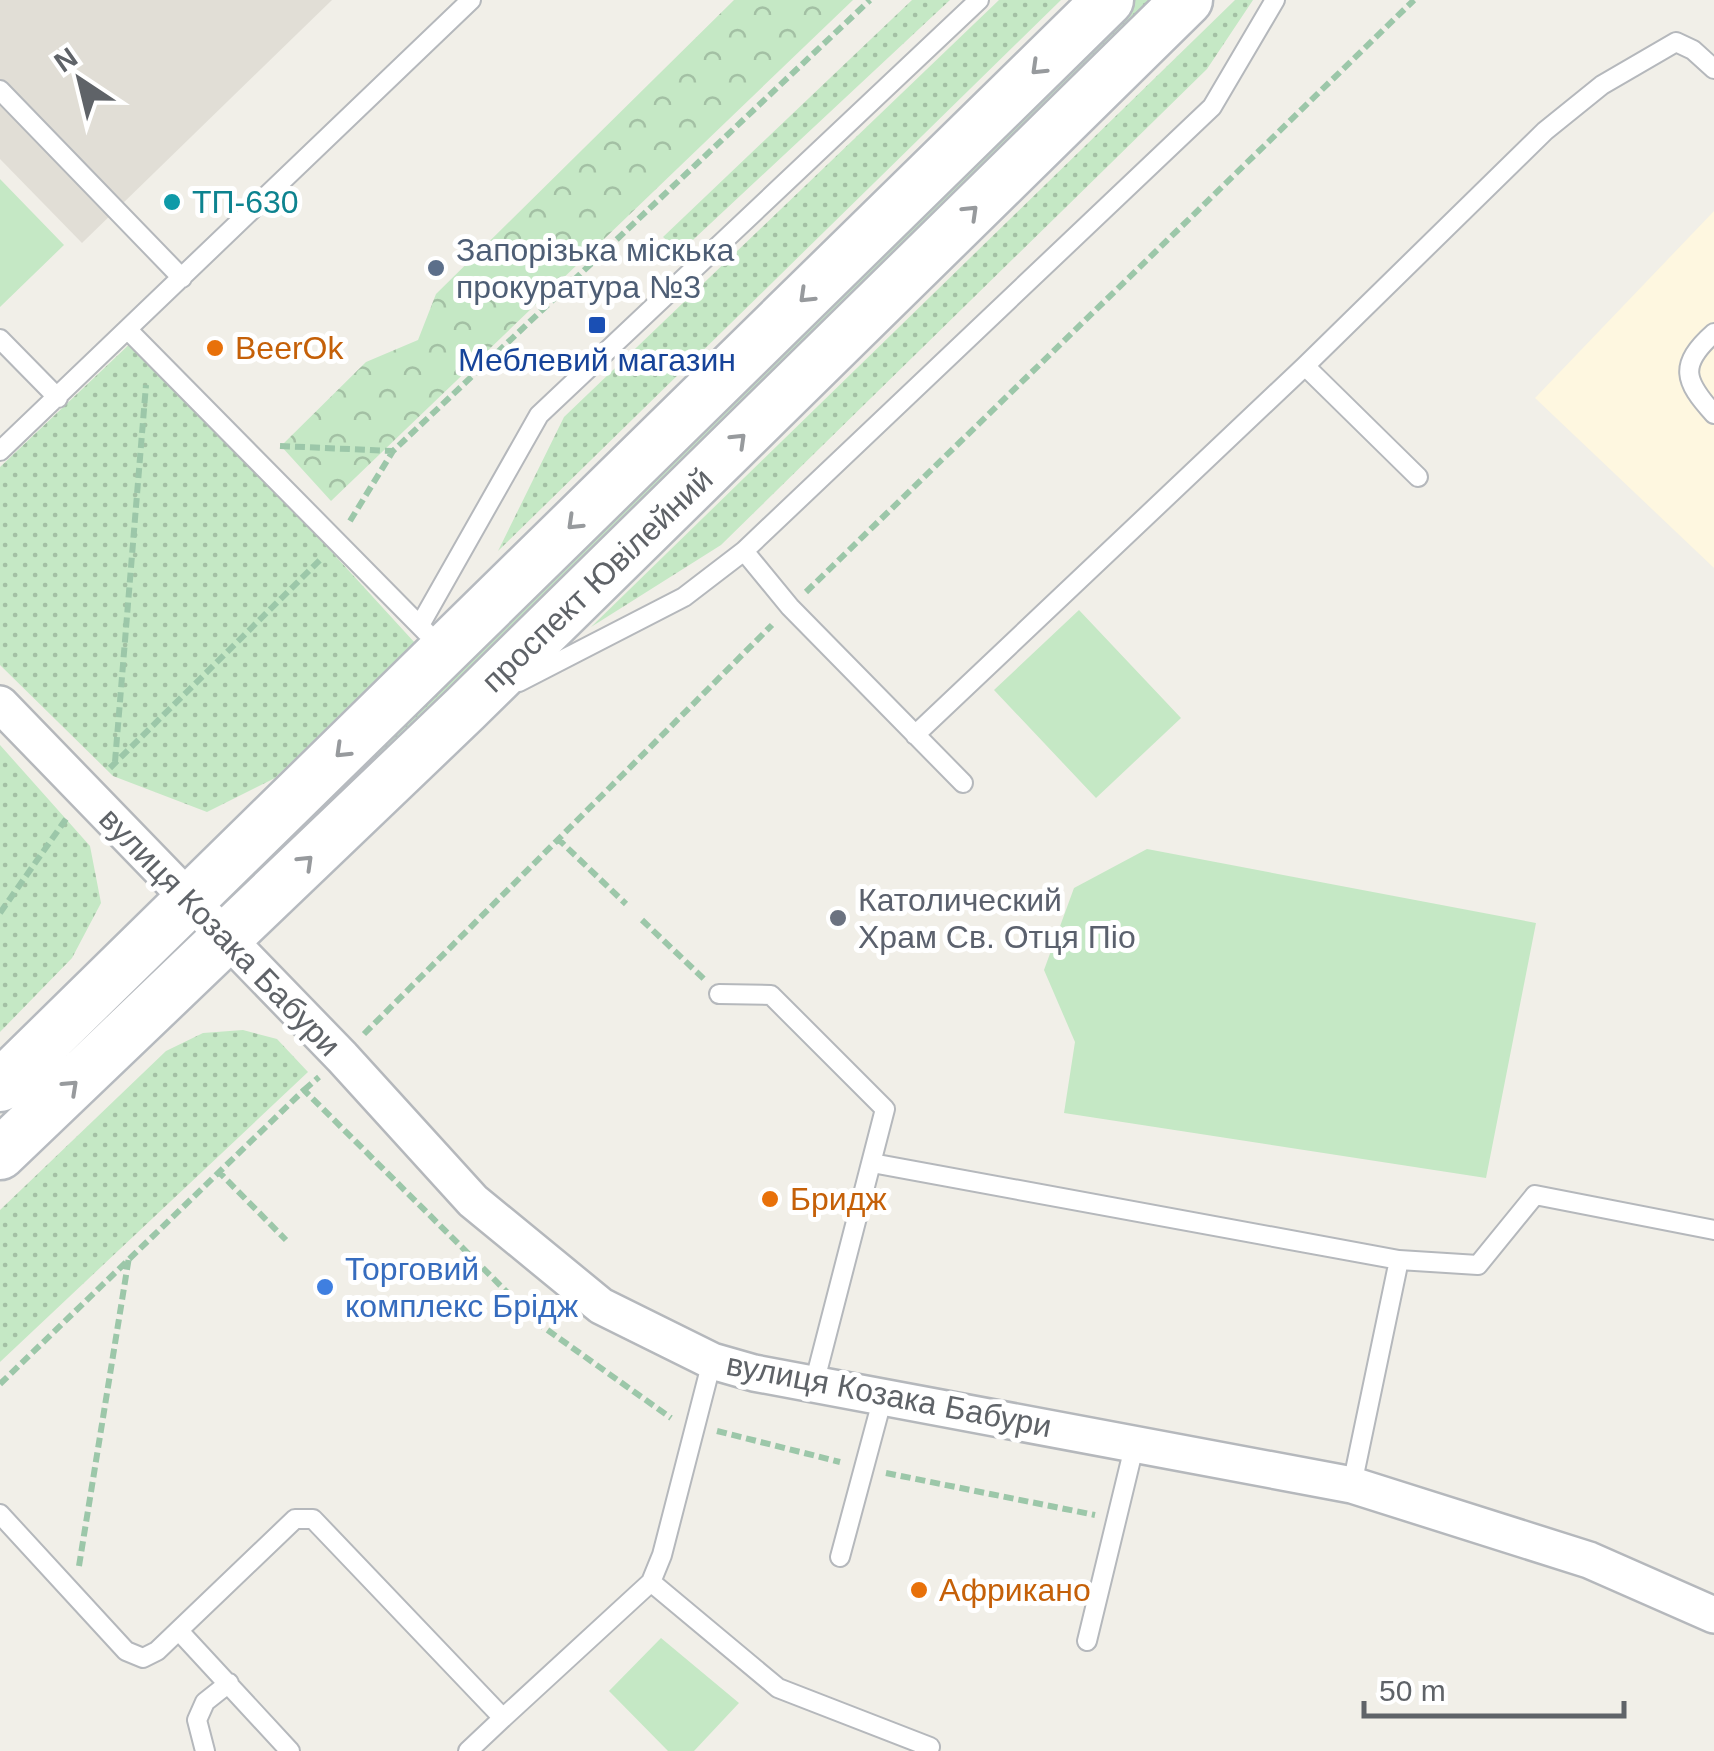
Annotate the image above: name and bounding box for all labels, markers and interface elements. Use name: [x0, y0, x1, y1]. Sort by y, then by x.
north arrow: [30, 30, 130, 130]
text: N: [49, 41, 83, 78]
one-way arrow: [1032, 57, 1050, 75]
place label: ТП-630: [192, 184, 299, 220]
marker: ТП-630: [161, 191, 183, 213]
one-way arrow: [960, 206, 978, 224]
place label: Запорізька міскька прокуратура №3: [456, 232, 734, 305]
marker: Запорізька міскька прокуратура №3: [425, 257, 447, 279]
one-way arrow: [800, 284, 818, 302]
marker: Меблевий магазин: [586, 314, 608, 336]
place label: BeerOk: [235, 330, 344, 366]
marker: BeerOk: [204, 337, 226, 359]
place label: Меблевий магазин: [458, 342, 736, 378]
one-way arrow: [728, 434, 746, 452]
street label: проспект Ювілейний: [474, 461, 720, 699]
one-way arrow: [568, 512, 586, 530]
one-way arrow: [336, 739, 354, 757]
street label: вулиця Козака Бабури: [92, 801, 348, 1063]
one-way arrow: [295, 856, 313, 874]
place label: Католический Храм Св. Отця Піо: [858, 882, 1136, 955]
marker: Католический Храм Св. Отця Піо: [827, 907, 849, 929]
one-way arrow: [59, 1080, 78, 1098]
place label: Бридж: [790, 1181, 887, 1217]
marker: Бридж: [759, 1188, 781, 1210]
place label: Торговий комплекс Брідж: [345, 1251, 579, 1324]
marker: Торговий комплекс Брідж: [314, 1276, 336, 1298]
street label: вулиця Козака Бабури: [723, 1346, 1055, 1444]
place label: Африкано: [939, 1572, 1091, 1608]
marker: Африкано: [908, 1579, 930, 1601]
scale bar: [1364, 1656, 1624, 1718]
text: 50 m: [1379, 1674, 1446, 1707]

